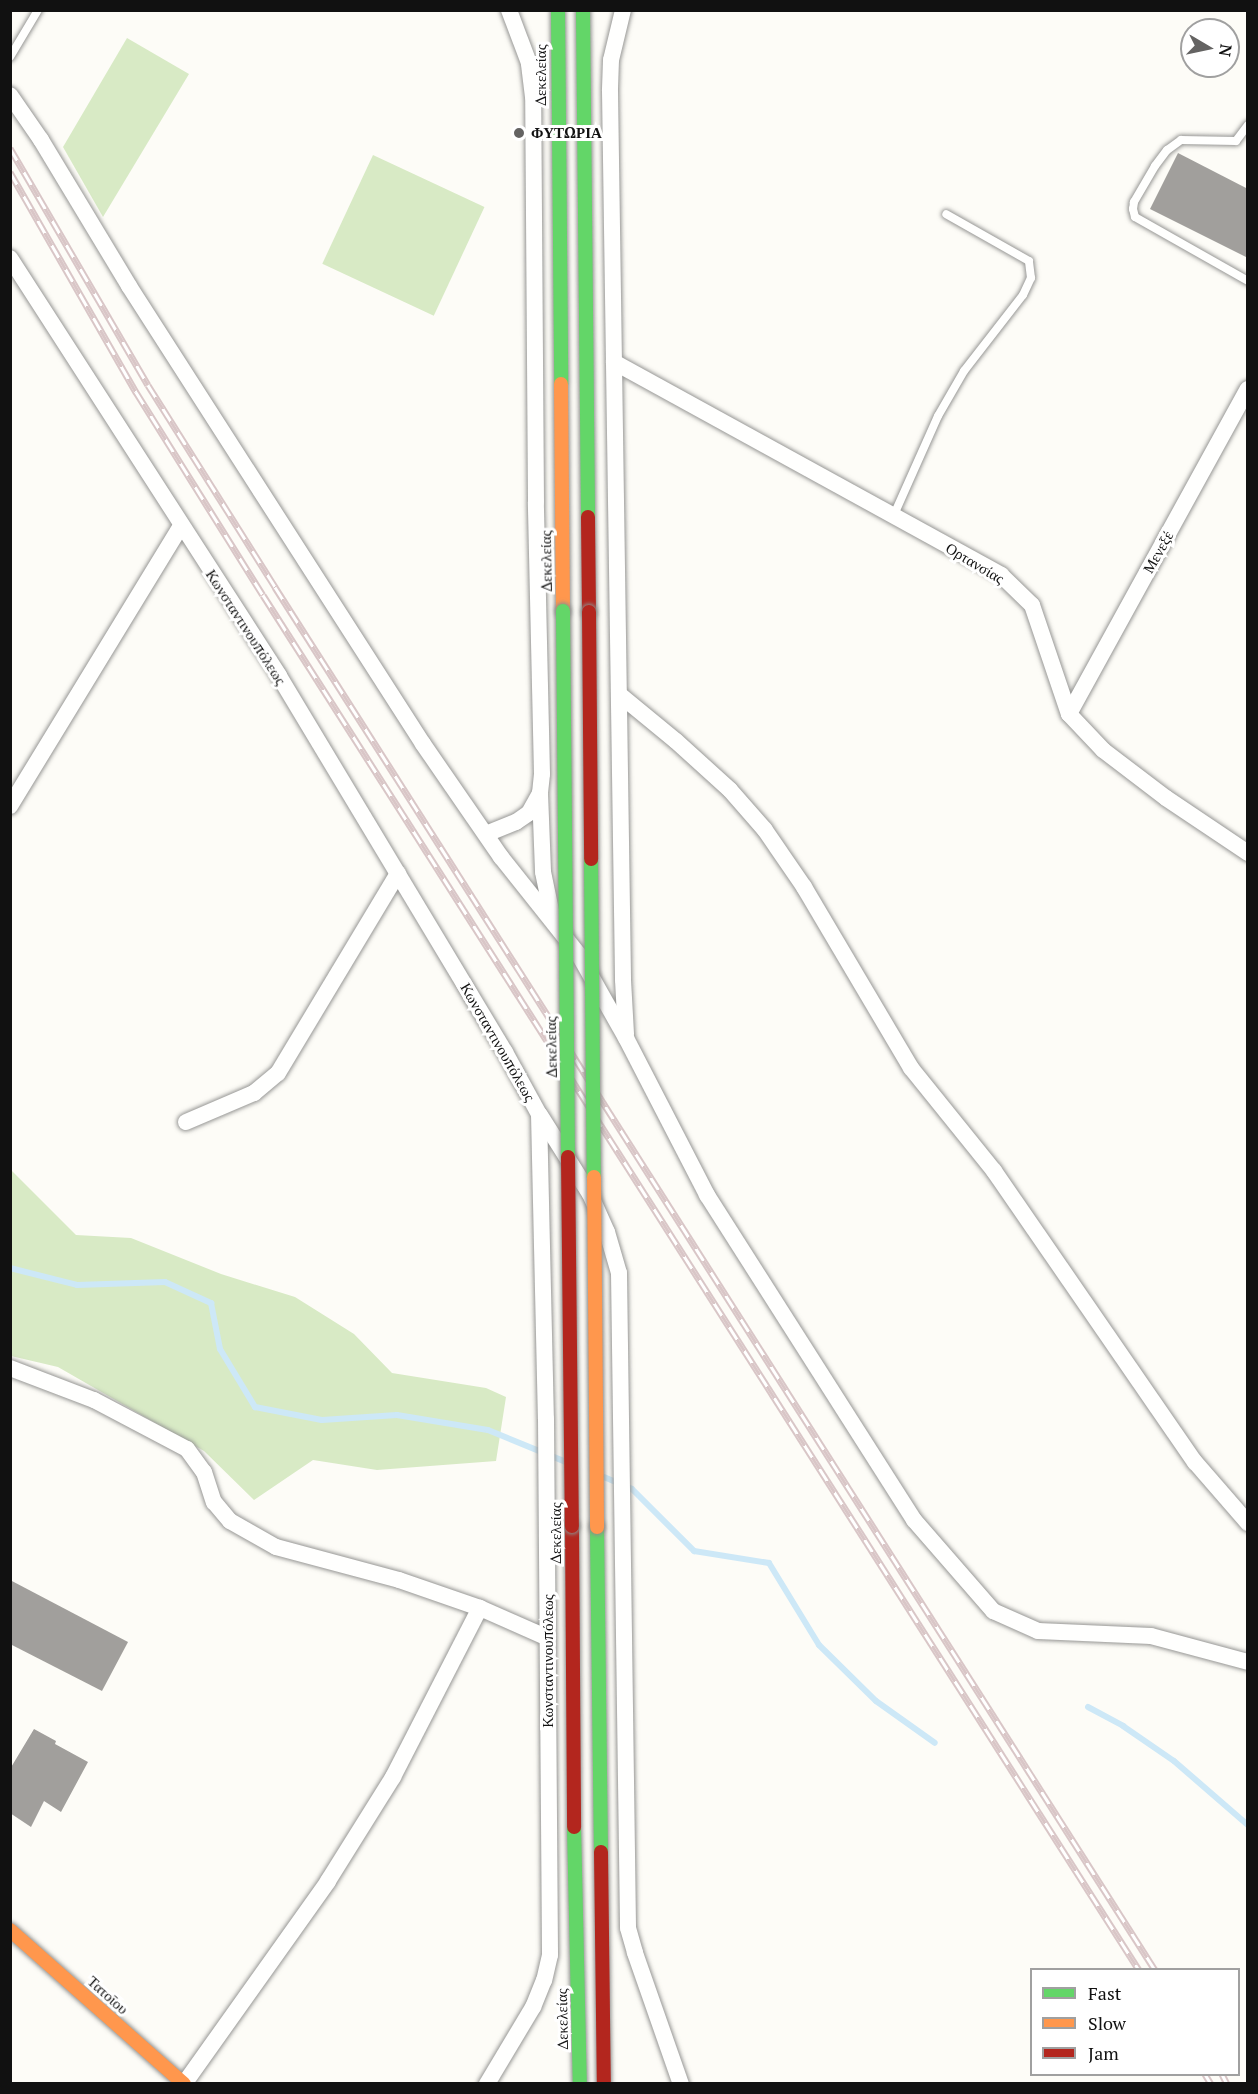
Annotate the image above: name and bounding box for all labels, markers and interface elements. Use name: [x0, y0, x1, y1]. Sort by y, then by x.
north arrow: [1180, 18, 1240, 78]
text: N: [1214, 43, 1238, 58]
street label: Δεκελείας: [532, 44, 550, 106]
place label: ΦΥΤΩΡΙΑ: [531, 124, 602, 142]
marker: ΦΥΤΩΡΙΑ: [512, 126, 526, 140]
street label: Μενεξέ: [1139, 528, 1177, 576]
street label: Δεκελείας: [536, 530, 556, 592]
street label: Ορτανσίας: [943, 539, 1007, 587]
street label: Κωνσταντινουπόλεως: [202, 566, 290, 688]
street label: Κωνσταντινουπόλεως: [457, 980, 539, 1104]
street label: Δεκελείας: [541, 1016, 561, 1078]
street label: Δεκελείας: [547, 1502, 565, 1564]
street label: Κωνσταντινουπόλεως: [539, 1594, 557, 1728]
legend: [1030, 1968, 1240, 2076]
street label: Τατοΐου: [84, 1972, 132, 2018]
text: Fast: [1088, 1981, 1121, 2005]
street label: Δεκελείας: [552, 1988, 572, 2050]
text: Slow: [1088, 2011, 1126, 2035]
text: Jam: [1088, 2041, 1119, 2065]

